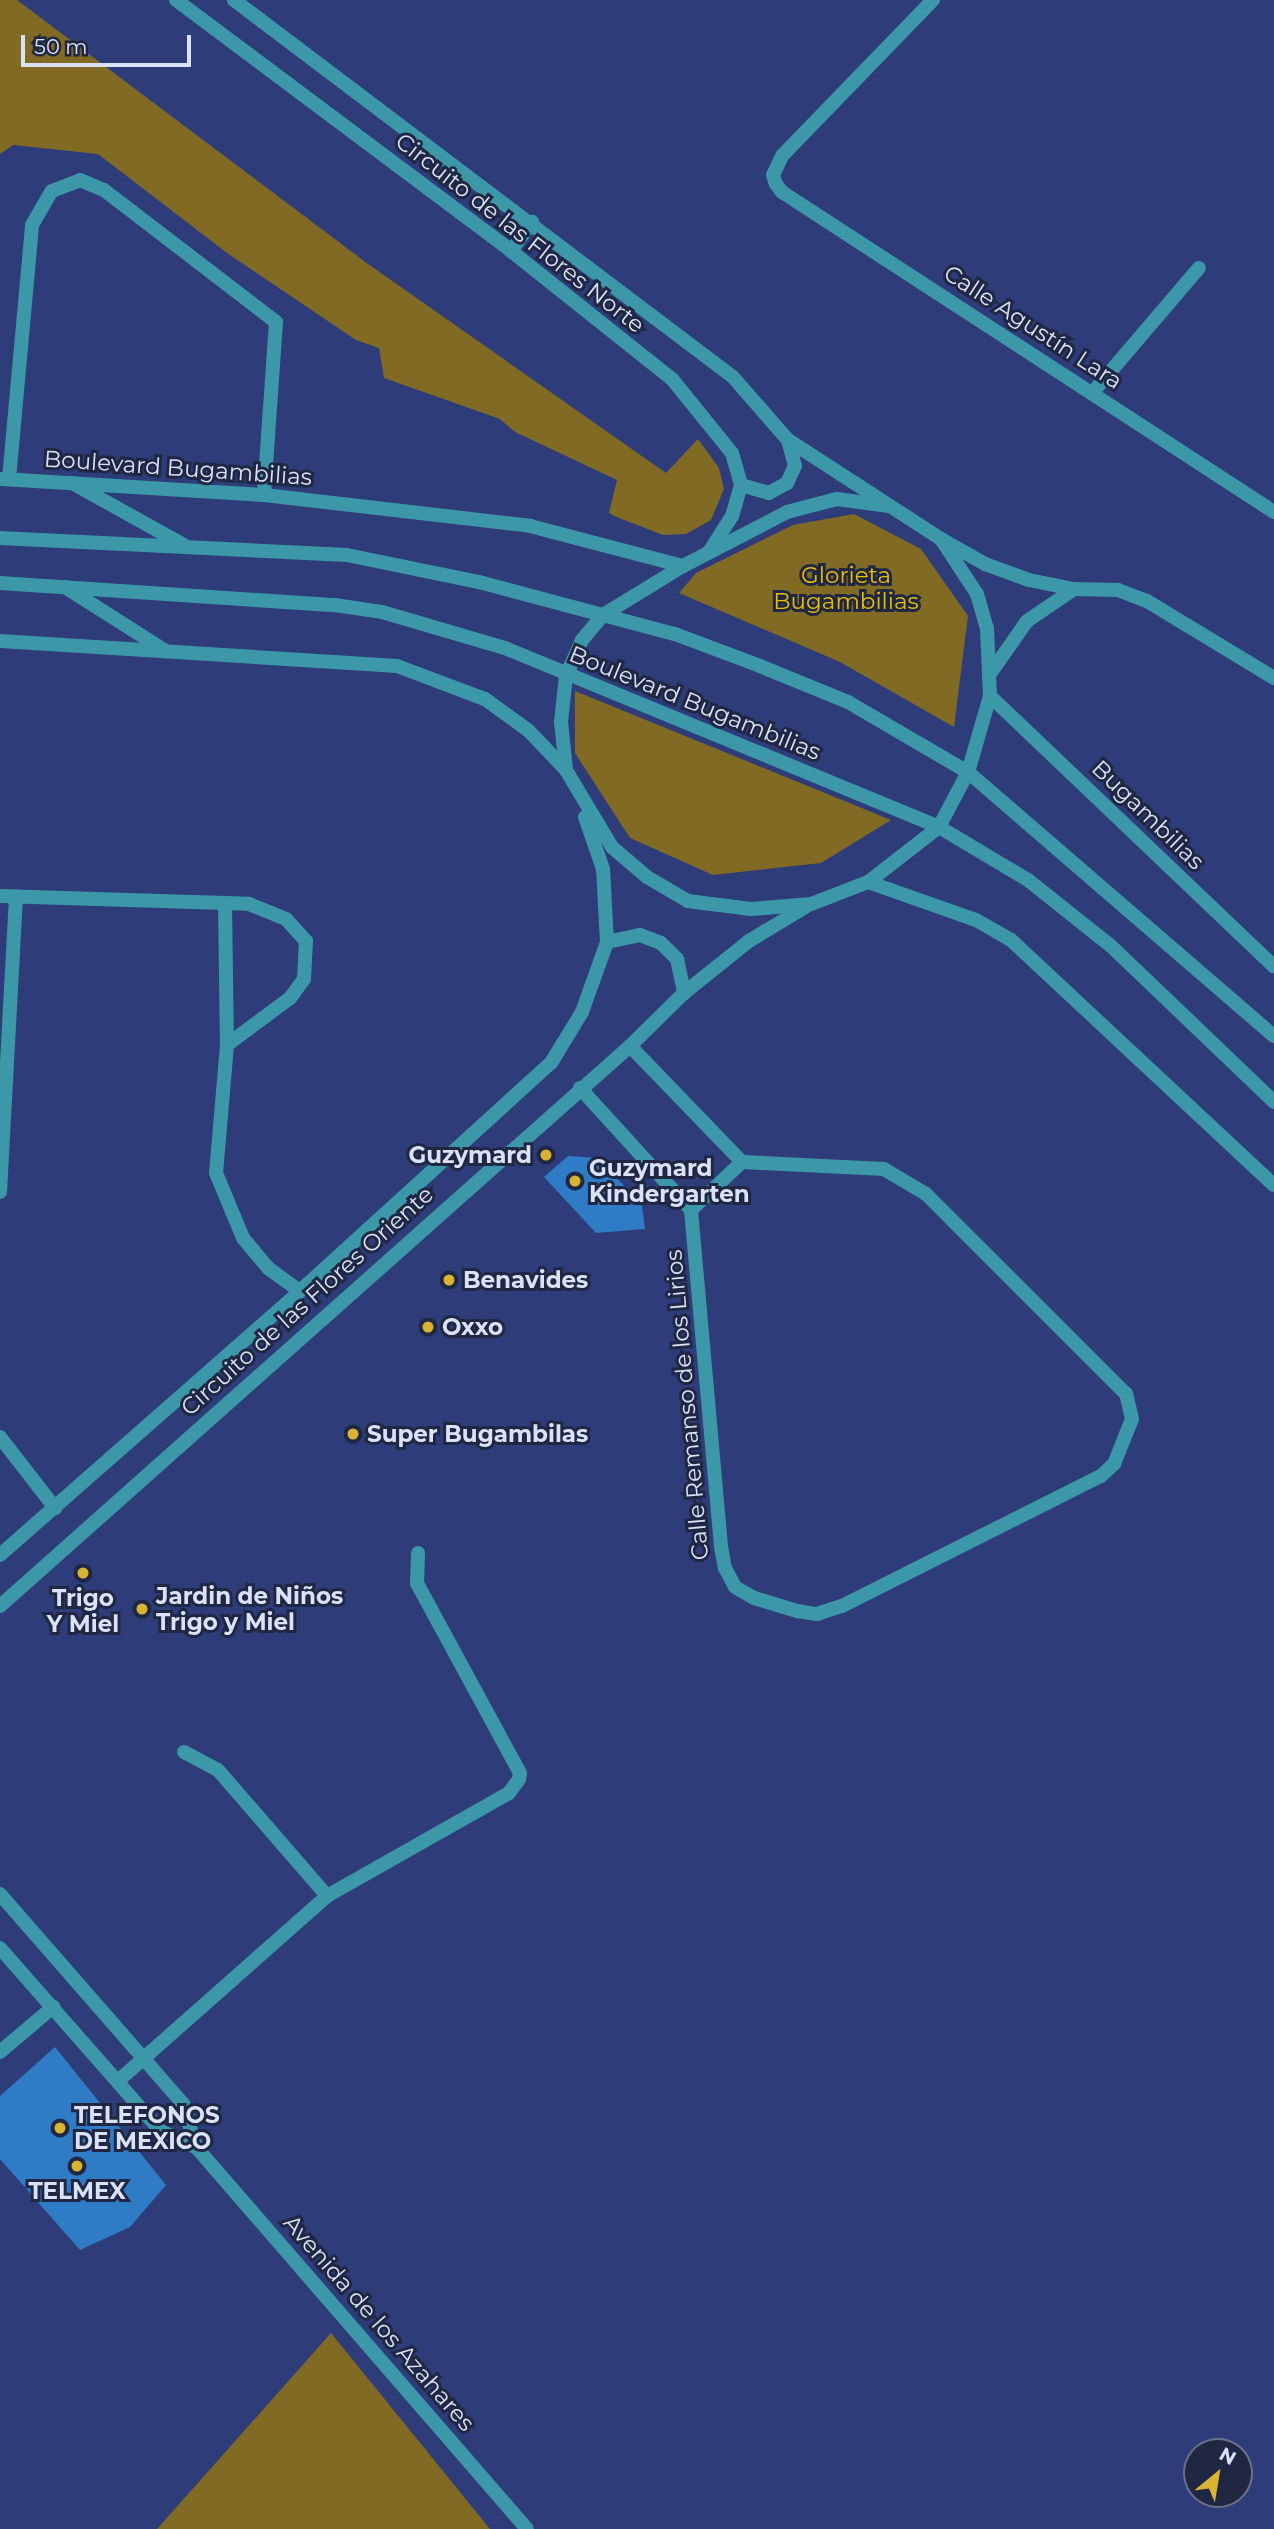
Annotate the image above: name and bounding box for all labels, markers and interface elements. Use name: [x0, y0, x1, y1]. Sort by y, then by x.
scale bar: [24, 21, 194, 65]
text: 50 m: [34, 34, 88, 59]
street label: Circuito de las Flores Norte: [390, 127, 650, 339]
street label: Calle Agustín Lara: [939, 259, 1127, 395]
street label: Boulevard Bugambilias: [43, 445, 313, 491]
park label: Glorieta Bugambilias: [773, 561, 919, 615]
street label: Boulevard Bugambilias: [565, 640, 825, 766]
street label: Bugambilias: [1086, 755, 1210, 875]
place label: Guzymard: [408, 1141, 532, 1169]
marker: Guzymard: [538, 1147, 554, 1163]
place label: Guzymard Kindergarten: [589, 1154, 750, 1208]
marker: Guzymard Kindergarten: [567, 1173, 583, 1189]
street label: Circuito de las Flores Oriente: [175, 1180, 439, 1422]
street label: Calle Remanso de los Lirios: [660, 1249, 714, 1561]
place label: Benavides: [463, 1266, 588, 1294]
marker: Benavides: [441, 1272, 457, 1288]
place label: Oxxo: [442, 1313, 503, 1341]
marker: Oxxo: [420, 1319, 436, 1335]
place label: Super Bugambilas: [367, 1420, 588, 1448]
marker: Super Bugambilas: [345, 1426, 361, 1442]
marker: Trigo Y Miel: [75, 1565, 91, 1581]
place label: Jardin de Niños Trigo y Miel: [156, 1582, 343, 1636]
place label: Trigo Y Miel: [47, 1584, 119, 1638]
marker: Jardin de Niños Trigo y Miel: [134, 1601, 150, 1617]
place label: TELEFONOS DE MEXICO: [74, 2101, 220, 2155]
marker: TELEFONOS DE MEXICO: [52, 2120, 68, 2136]
marker: TELMEX: [69, 2158, 85, 2174]
place label: TELMEX: [28, 2177, 126, 2205]
street label: Avenida de los Azahares: [278, 2209, 480, 2437]
north arrow: [1183, 2438, 1253, 2508]
text: N: [1215, 2442, 1240, 2470]

